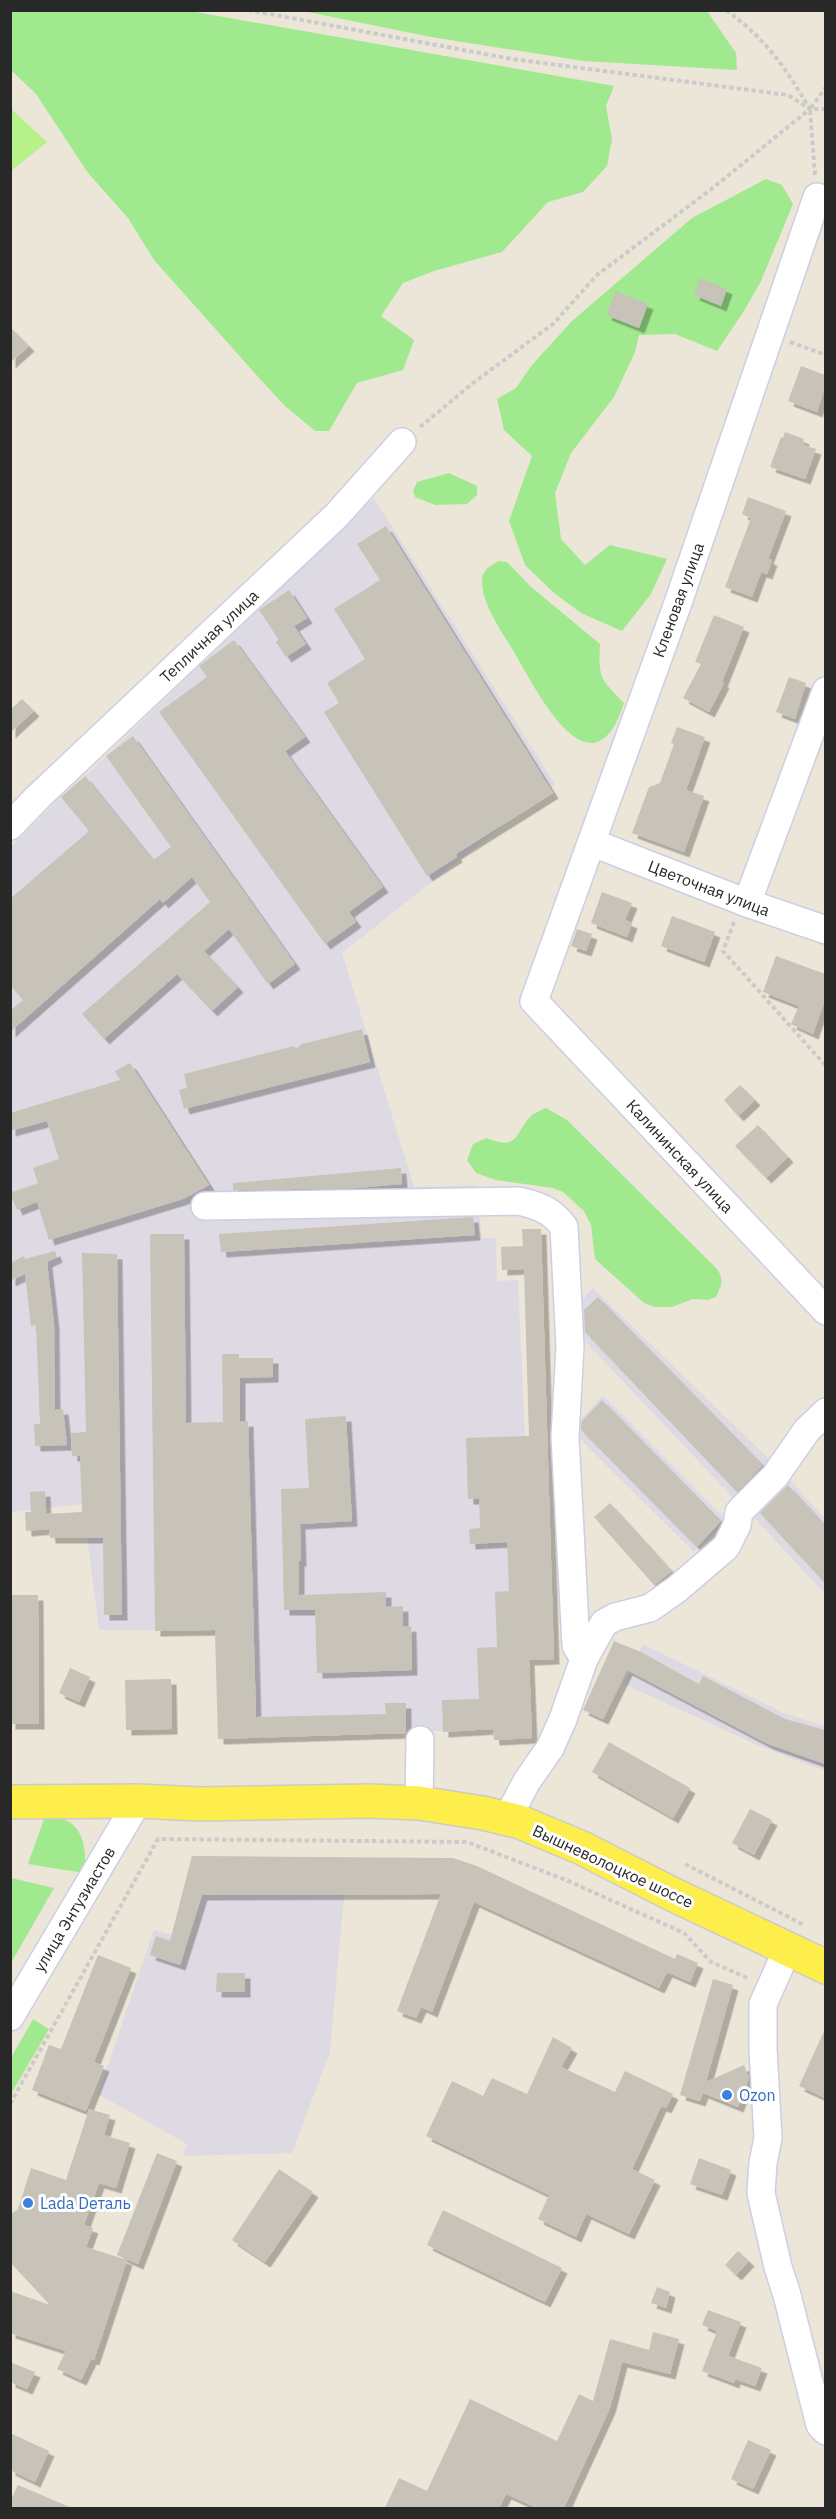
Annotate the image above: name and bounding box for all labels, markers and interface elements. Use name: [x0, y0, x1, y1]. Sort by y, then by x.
street label: Кленовая улица: [648, 539, 708, 660]
street label: Тепличная улица: [155, 585, 263, 687]
street label: Цветочная улица: [645, 856, 773, 921]
street label: Калининская улица: [622, 1095, 738, 1217]
street label: Вышневолоцкое шоссе: [530, 1820, 697, 1912]
street label: улица Энтузиастов: [29, 1843, 119, 1975]
place label: Ozon: [739, 2085, 776, 2105]
marker: Ozon: [720, 2088, 734, 2102]
place label: Lada Dеталь: [40, 2193, 131, 2213]
marker: Lada Dеталь: [21, 2196, 35, 2210]

